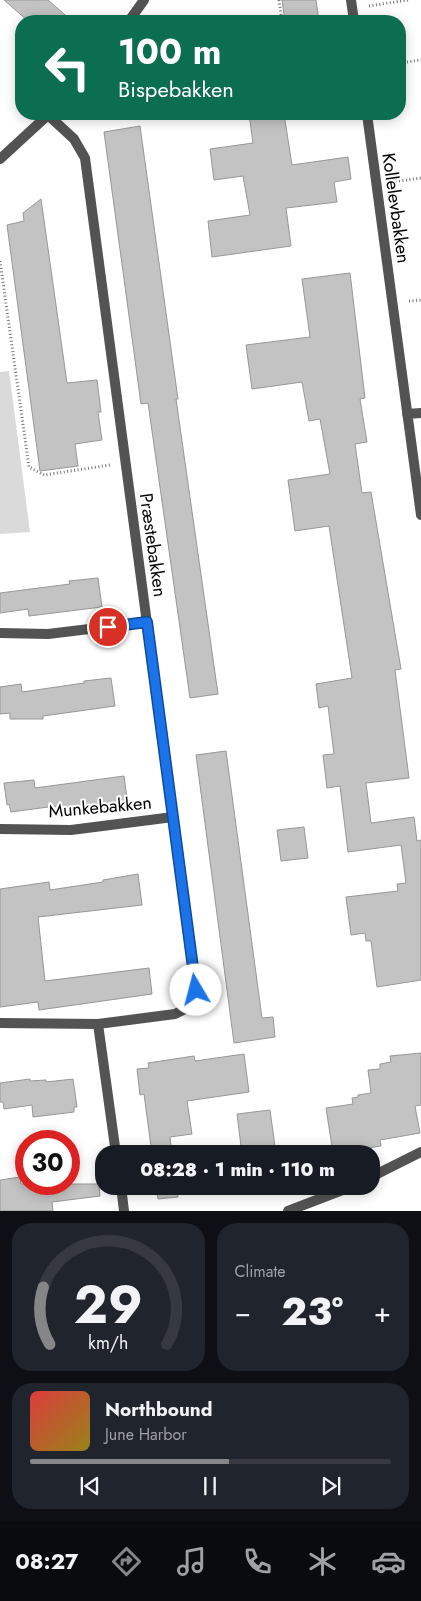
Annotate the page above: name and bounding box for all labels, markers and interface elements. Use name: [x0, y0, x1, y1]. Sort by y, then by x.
text: 100 m: [118, 27, 221, 77]
icon: left: [35, 35, 100, 100]
text: Bispebakken: [118, 73, 234, 105]
street label: Kollelevbakken: [375, 151, 417, 265]
street label: Præstebakken: [133, 491, 173, 599]
pin: [87, 606, 129, 648]
icon: arrive: [94, 613, 122, 641]
street label: Munkebakken: [47, 790, 153, 824]
position arrow: [169, 963, 221, 1015]
speed limit sign: 30: [15, 1130, 80, 1195]
text: 08:28 · 1 min · 110 m: [140, 1156, 335, 1183]
text: Climate: [235, 1260, 286, 1283]
text: 29: [74, 1267, 143, 1343]
text: 23°: [281, 1284, 343, 1339]
text: −: [235, 1292, 251, 1333]
text: +: [374, 1292, 391, 1333]
text: km/h: [88, 1330, 128, 1356]
text: Northbound: [105, 1396, 212, 1423]
text: June Harbor: [105, 1423, 187, 1446]
icon: previous: [76, 1472, 104, 1500]
icon: pause: [196, 1472, 224, 1500]
icon: next: [317, 1472, 345, 1500]
icon: directions: [109, 1544, 144, 1579]
icon: music: [174, 1544, 209, 1579]
icon: phone: [240, 1544, 275, 1579]
icon: climate: [305, 1544, 340, 1579]
icon: car: [371, 1544, 406, 1579]
text: 08:27: [15, 1545, 78, 1577]

